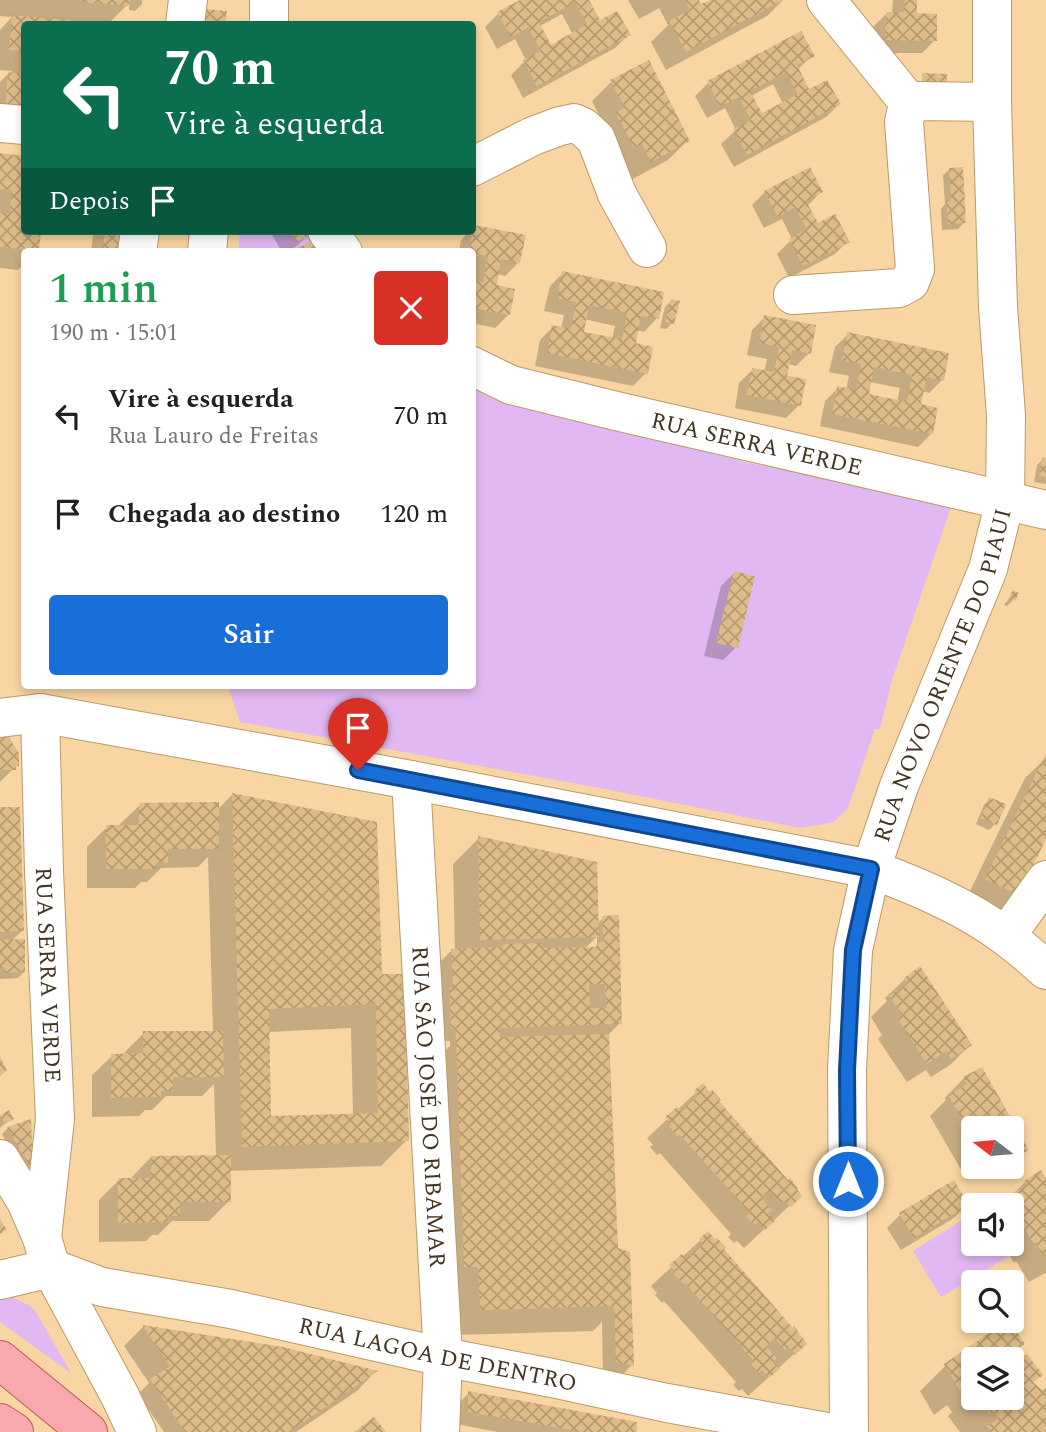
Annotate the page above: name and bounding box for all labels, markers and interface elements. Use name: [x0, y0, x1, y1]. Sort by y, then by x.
text: 70 m: [164, 32, 275, 107]
icon: left: [49, 49, 140, 140]
text: Vire à esquerda: [164, 100, 384, 149]
text: Depois: [49, 181, 130, 221]
icon: arrive: [144, 182, 182, 220]
text: 1 min: [49, 258, 158, 321]
button: close: [374, 271, 448, 345]
text: 190 m · 15:01: [49, 316, 178, 351]
text: Vire à esquerda: [108, 379, 294, 419]
text: 70 m: [393, 396, 448, 436]
icon: left: [49, 397, 87, 435]
street label: RUA SERRA VERDE: [647, 404, 866, 486]
text: Rua Lauro de Freitas: [108, 419, 319, 454]
text: Chegada ao destino: [108, 494, 340, 534]
text: 120 m: [380, 494, 448, 534]
icon: arrive: [49, 495, 87, 533]
street label: RUA NOVO ORIENTE DO PIAUI: [865, 505, 1021, 847]
button: Sair: [49, 595, 448, 675]
pin: [328, 698, 388, 770]
icon: arrive: [339, 709, 377, 747]
street label: RUA SERRA VERDE: [25, 866, 69, 1084]
street label: RUA SÃO JOSÉ DO RIBAMAR: [401, 945, 454, 1269]
north arrow: [961, 1116, 1024, 1180]
map controls: [961, 1116, 1024, 1410]
position arrow: [811, 1144, 885, 1218]
button: sound: [961, 1193, 1024, 1256]
button: search: [961, 1270, 1024, 1333]
street label: RUA LAGOA DE DENTRO: [295, 1309, 580, 1402]
button: layers: [961, 1347, 1024, 1410]

